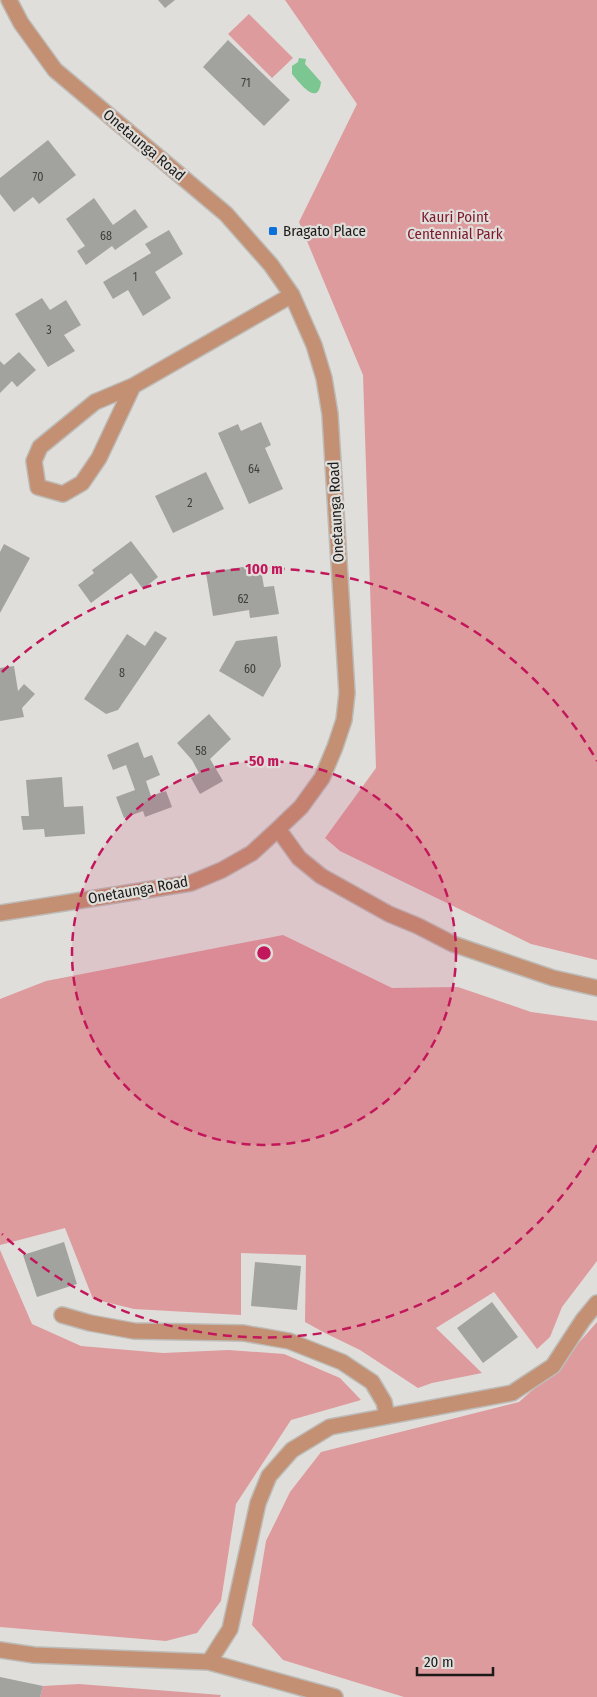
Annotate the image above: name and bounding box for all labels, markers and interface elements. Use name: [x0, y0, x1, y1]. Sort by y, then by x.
house number: 71: [241, 76, 251, 90]
street label: Onetaunga Road: [99, 106, 189, 184]
house number: 70: [33, 170, 43, 184]
park label: Kauri Point Centennial Park: [407, 208, 503, 243]
place label: Bragato Place: [283, 222, 366, 240]
marker: Bragato Place: [267, 225, 279, 237]
house number: 68: [100, 229, 112, 243]
house number: 1: [133, 270, 137, 284]
house number: 3: [46, 323, 52, 337]
street label: Onetaunga Road: [324, 461, 348, 563]
house number: 64: [248, 462, 260, 476]
house number: 2: [187, 496, 193, 510]
text: 100 m: [245, 560, 283, 578]
house number: 62: [237, 592, 249, 606]
house number: 60: [244, 662, 256, 676]
house number: 8: [119, 666, 125, 680]
house number: 58: [195, 744, 207, 758]
text: 50 m: [249, 752, 279, 770]
street label: Onetaunga Road: [87, 872, 189, 908]
centre of rings: [255, 944, 273, 962]
scale bar: [417, 1644, 493, 1676]
text: 20 m: [424, 1653, 454, 1671]

